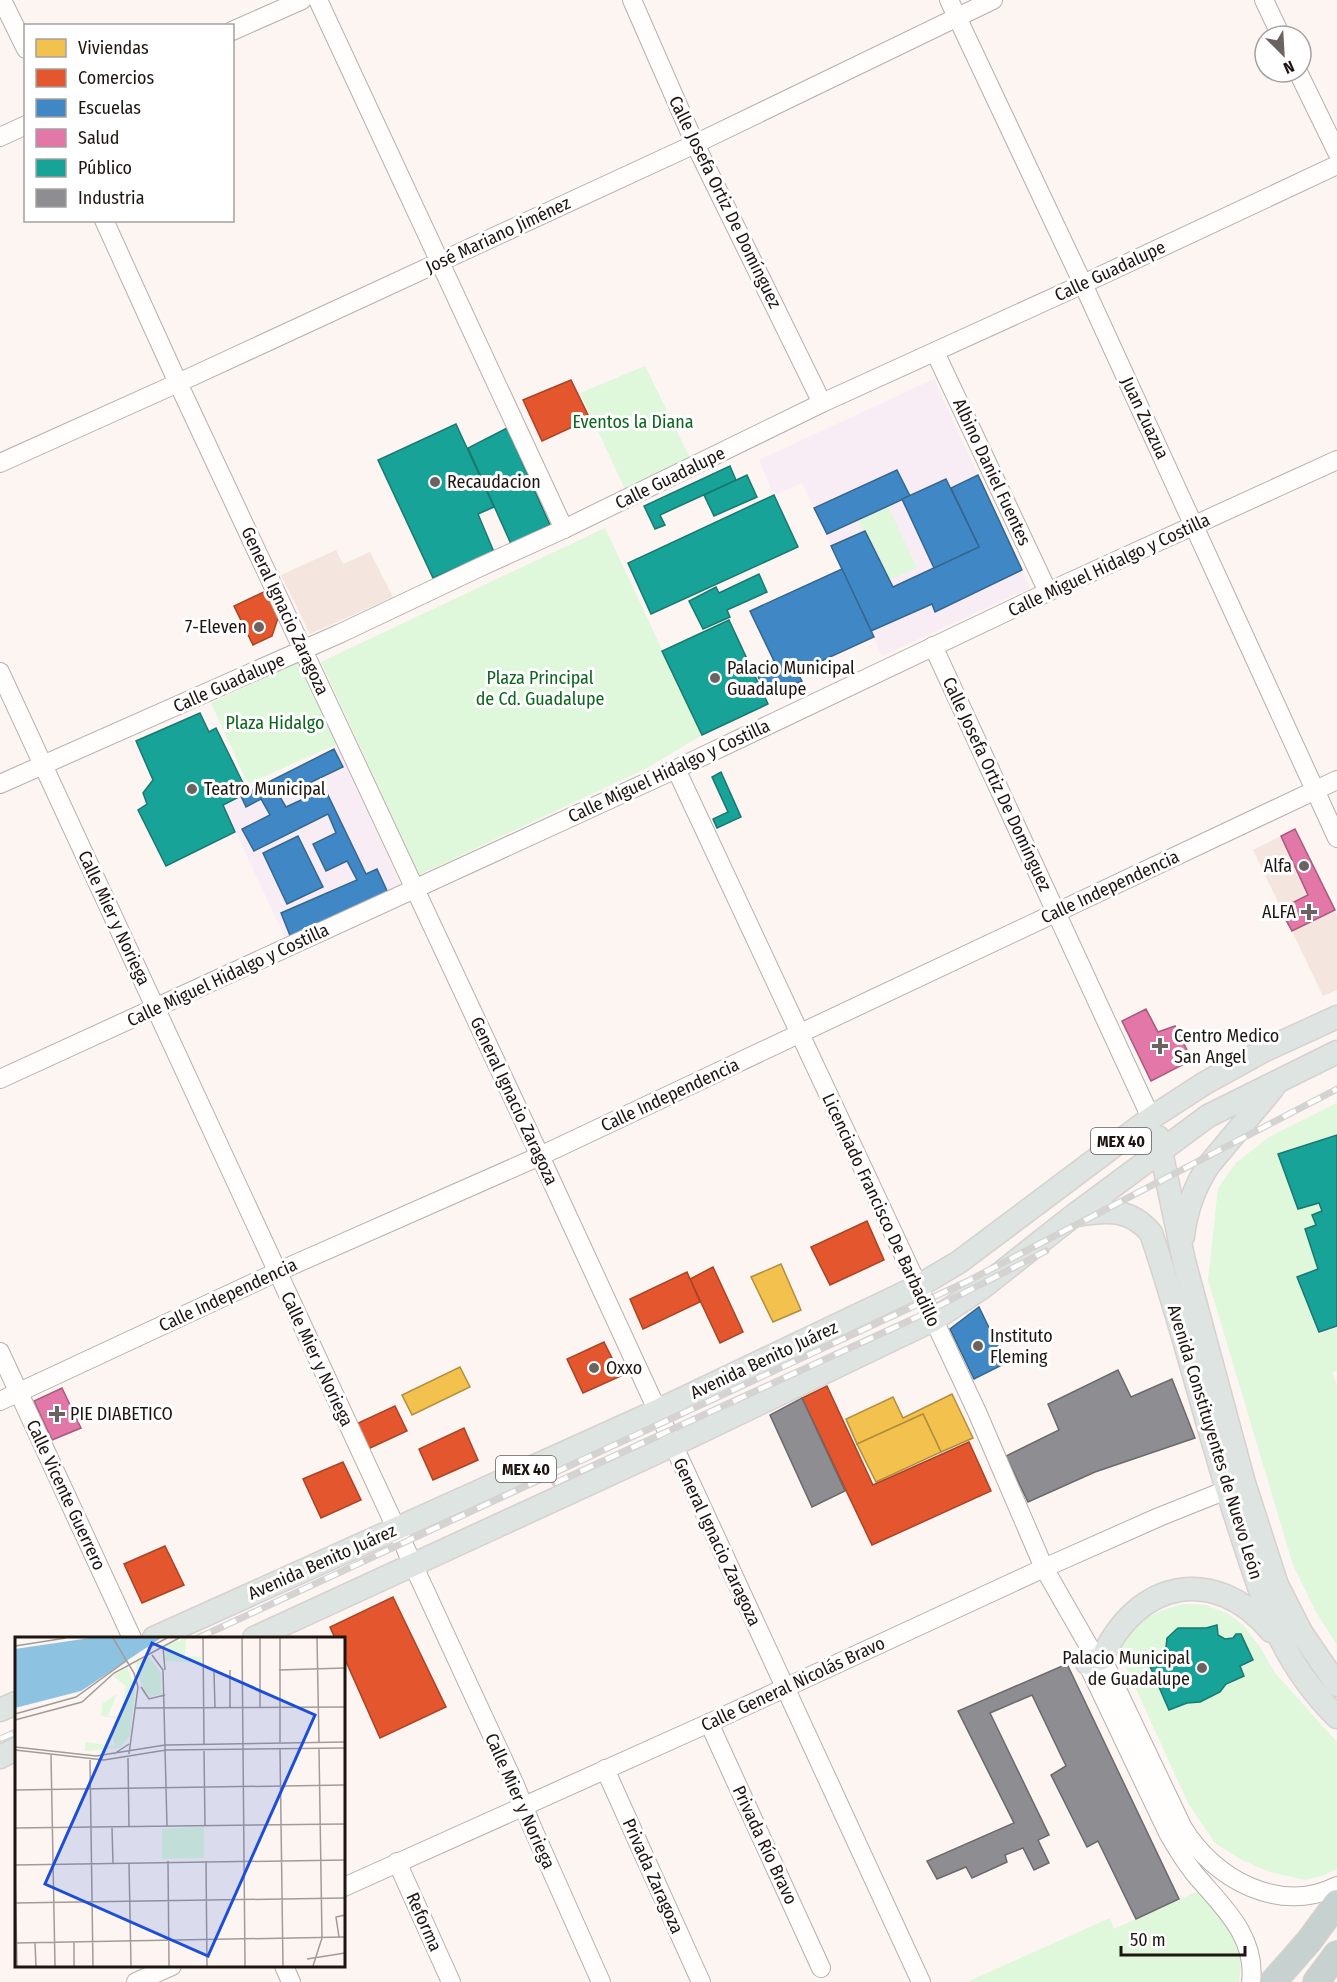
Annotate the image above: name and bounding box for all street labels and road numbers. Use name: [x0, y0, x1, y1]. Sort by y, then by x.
street label: Calle Josefa Ortiz De Domínguez: [664, 92, 786, 312]
street label: José Mariano Jiménez: [422, 192, 574, 278]
street label: Calle Guadalupe: [1051, 236, 1169, 306]
street label: Juan Zuazua: [1116, 373, 1174, 463]
street label: Albino Daniel Fuentes: [948, 395, 1036, 549]
street label: Calle Guadalupe: [611, 442, 729, 514]
street label: Calle Miguel Hidalgo y Costilla: [1005, 508, 1214, 622]
street label: General Ignacio Zaragoza: [236, 523, 334, 699]
street label: Calle Guadalupe: [170, 649, 288, 717]
street label: Calle Josefa Ortiz De Domínguez: [938, 674, 1056, 894]
street label: Calle Miguel Hidalgo y Costilla: [565, 714, 774, 828]
street label: Calle Independencia: [1037, 845, 1183, 929]
street label: Calle Mier y Noriega: [73, 847, 155, 989]
street label: Calle Miguel Hidalgo y Costilla: [124, 918, 333, 1032]
street label: General Ignacio Zaragoza: [465, 1013, 563, 1189]
street label: Calle Independencia: [597, 1053, 743, 1137]
street label: Licenciado Francisco De Barbadillo: [817, 1090, 945, 1330]
road number: MEX 40: [1091, 1128, 1151, 1154]
street label: Calle Independencia: [155, 1253, 301, 1337]
street label: Calle Mier y Noriega: [276, 1288, 358, 1430]
street label: Avenida Constituyentes de Nuevo León: [1163, 1302, 1267, 1582]
street label: Avenida Benito Juárez: [687, 1316, 841, 1404]
street label: Calle Vicente Guerrero: [22, 1416, 110, 1574]
street label: General Ignacio Zaragoza: [668, 1454, 766, 1630]
road number: MEX 40: [496, 1456, 556, 1482]
street label: Avenida Benito Juárez: [244, 1519, 400, 1605]
street label: Calle General Nicolás Bravo: [698, 1632, 888, 1736]
street label: Calle Mier y Noriega: [480, 1730, 560, 1872]
street label: Privada Río Bravo: [728, 1782, 802, 1908]
street label: Privada Zaragoza: [618, 1815, 688, 1937]
street label: Reforma: [401, 1889, 447, 1955]

